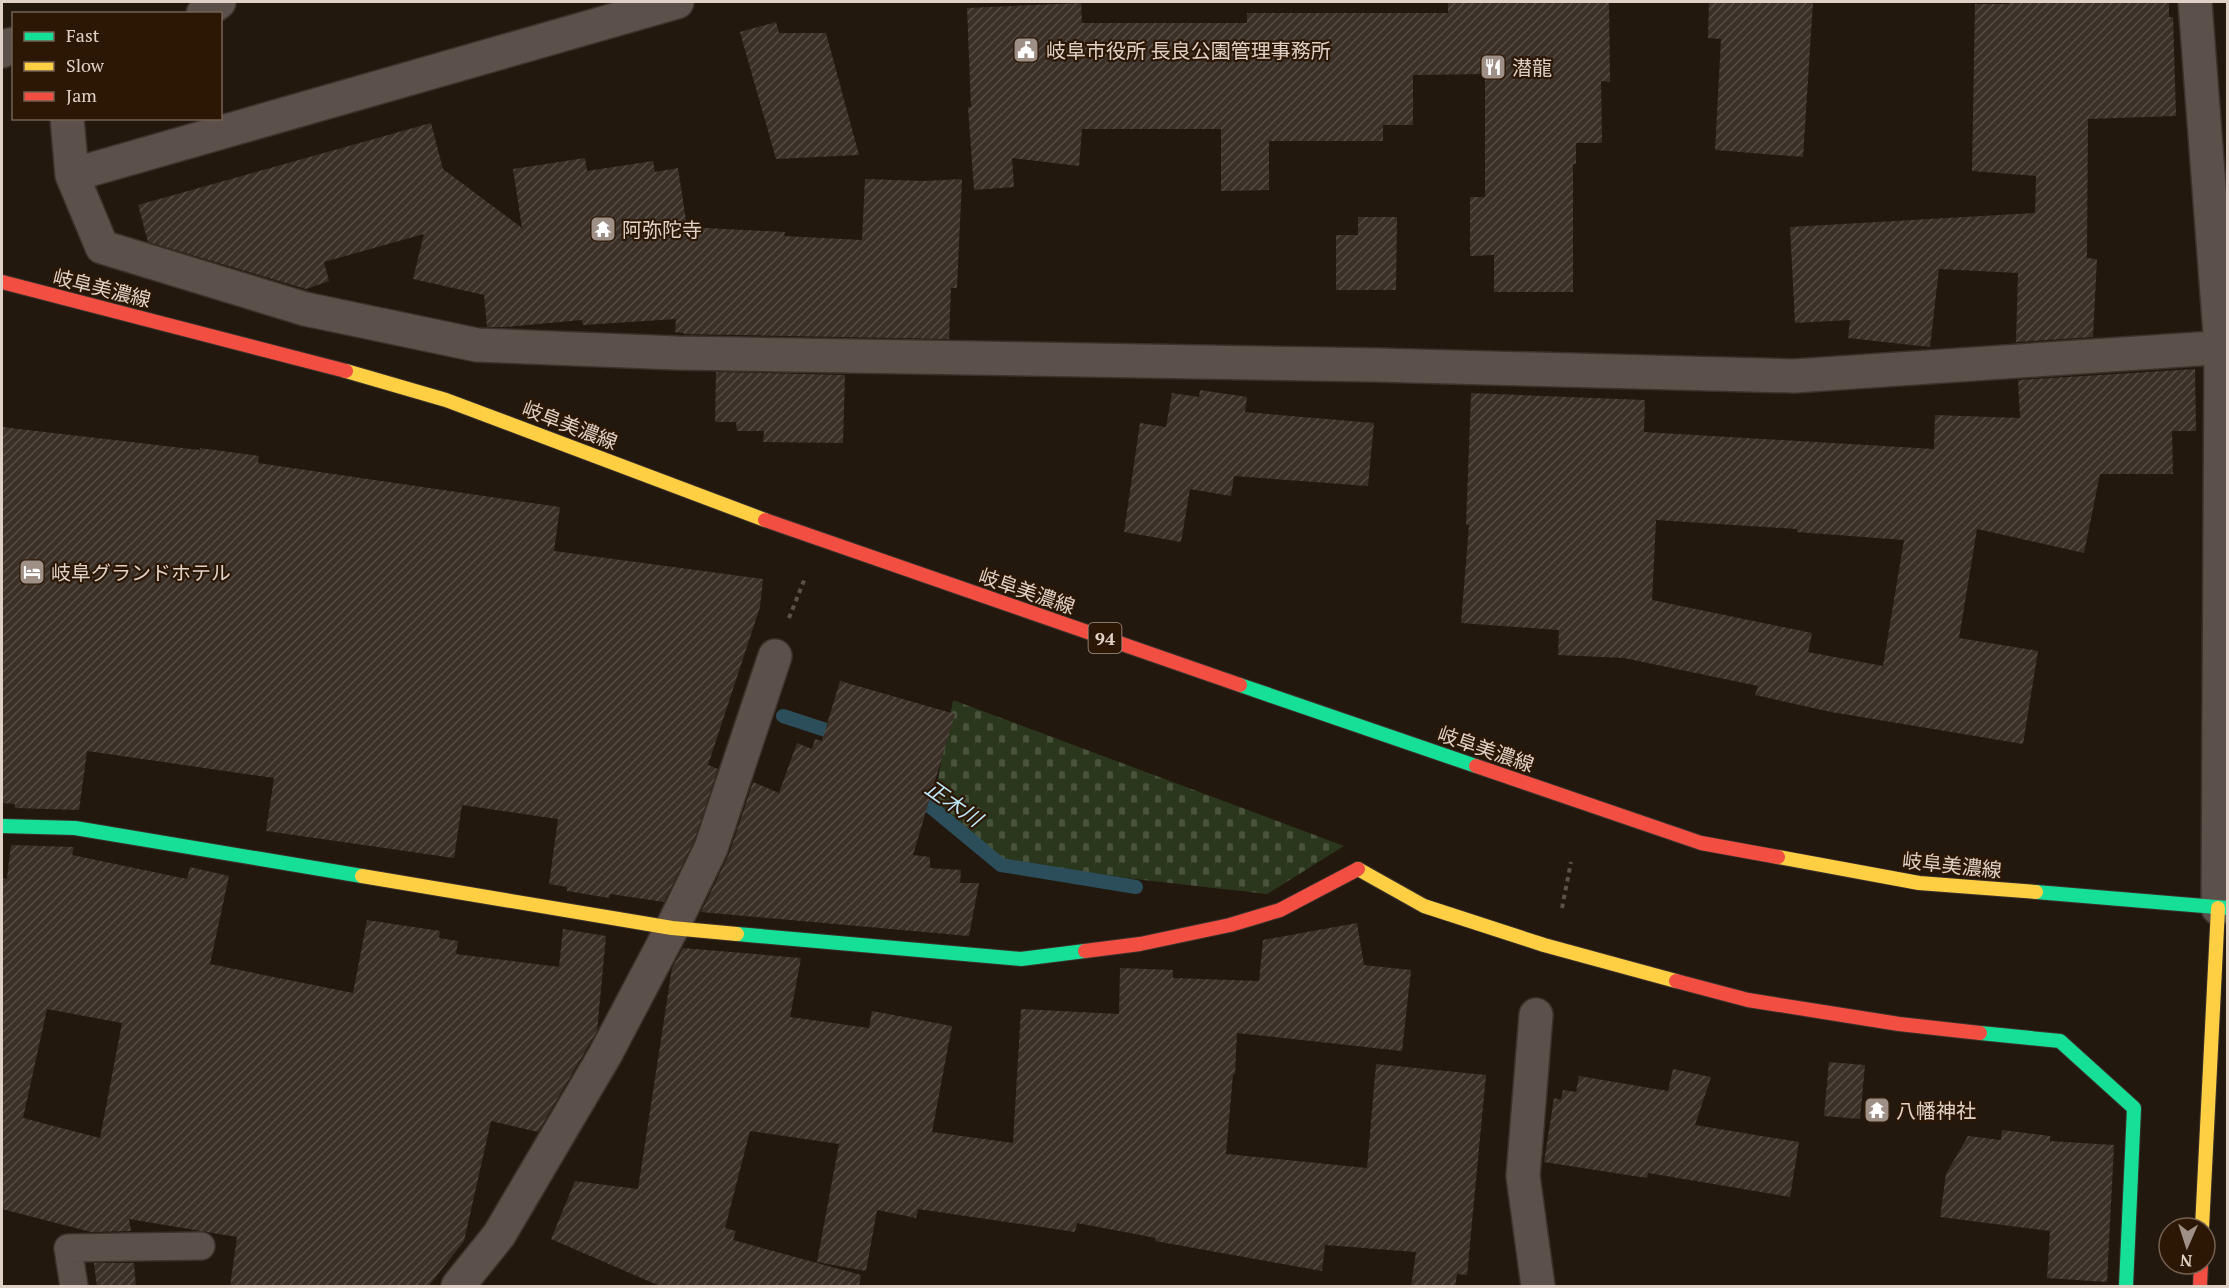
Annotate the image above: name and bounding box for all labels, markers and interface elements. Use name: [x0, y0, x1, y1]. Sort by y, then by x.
legend: [12, 12, 222, 120]
text: Fast: [66, 23, 100, 47]
public building icon: 岐阜市役所 長良公園管理事務所: [1011, 35, 1041, 65]
place label: 岐阜市役所 長良公園管理事務所: [1046, 37, 1331, 64]
restaurant icon: 潜龍: [1478, 52, 1508, 82]
text: Slow: [66, 53, 105, 77]
place label: 潜龍: [1512, 54, 1552, 81]
text: Jam: [66, 83, 97, 107]
temple icon: 阿弥陀寺: [588, 214, 618, 244]
place label: 阿弥陀寺: [622, 216, 702, 243]
street label: 岐阜美濃線: [50, 263, 154, 313]
street label: 岐阜美濃線: [518, 394, 622, 456]
hotel icon: 岐阜グランドホテル: [17, 557, 47, 587]
place label: 岐阜グランドホテル: [51, 559, 231, 586]
street label: 岐阜美濃線: [975, 562, 1079, 620]
road number: 94: [1088, 623, 1122, 653]
street label: 岐阜美濃線: [1434, 720, 1538, 778]
water label: 正木川: [920, 773, 989, 834]
street label: 岐阜美濃線: [1901, 846, 2003, 884]
temple icon: 八幡神社: [1862, 1095, 1892, 1125]
place label: 八幡神社: [1896, 1097, 1976, 1124]
north arrow: [2157, 1216, 2217, 1276]
text: N: [2180, 1250, 2193, 1272]

